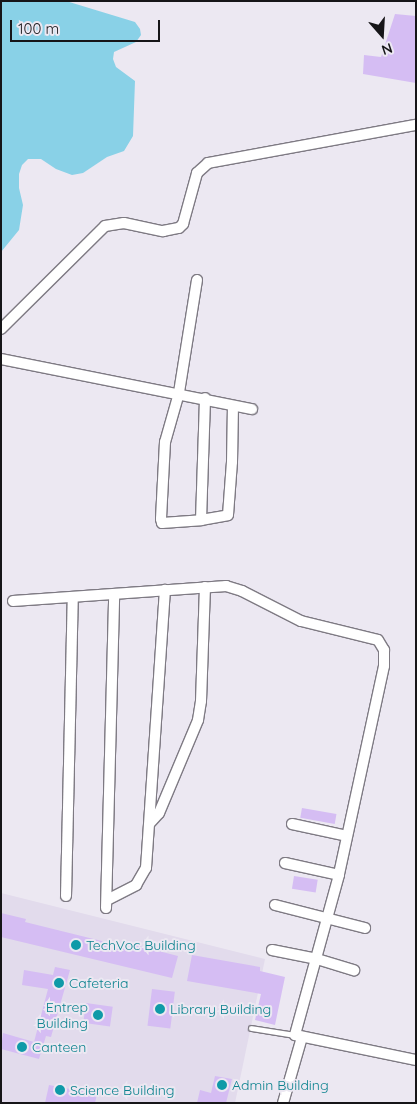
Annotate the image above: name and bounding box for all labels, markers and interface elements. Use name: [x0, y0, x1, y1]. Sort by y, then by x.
scale bar: [12, 10, 162, 42]
north arrow: [357, 10, 407, 60]
text: 100 m: [18, 19, 59, 38]
text: N: [379, 39, 395, 59]
place label: TechVoc Building: [86, 937, 196, 953]
marker: TechVoc Building: [70, 939, 82, 951]
place label: Cafeteria: [69, 975, 129, 991]
marker: Cafeteria: [53, 977, 65, 989]
place label: Entrep Building: [37, 999, 88, 1032]
place label: Library Building: [170, 1001, 271, 1017]
marker: Library Building: [154, 1003, 166, 1015]
marker: Entrep Building: [92, 1009, 104, 1021]
place label: Canteen: [32, 1039, 86, 1055]
marker: Canteen: [16, 1041, 28, 1053]
place label: Admin Building: [232, 1077, 329, 1093]
marker: Admin Building: [216, 1079, 228, 1091]
place label: Science Building: [70, 1082, 175, 1098]
marker: Science Building: [54, 1084, 66, 1096]

